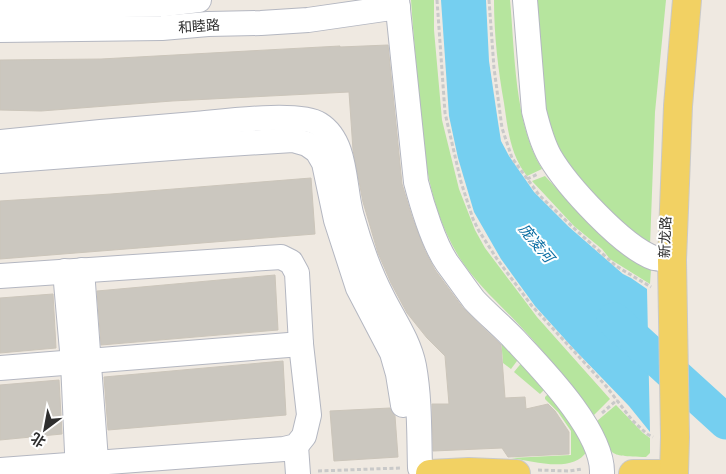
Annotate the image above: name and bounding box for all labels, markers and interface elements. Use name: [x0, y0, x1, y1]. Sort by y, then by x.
street label: 和睦路: [177, 17, 221, 35]
street label: 新龙路: [656, 216, 674, 258]
water label: 庞凌河: [515, 220, 559, 268]
north arrow: [20, 404, 70, 454]
text: 北: [28, 430, 48, 451]

